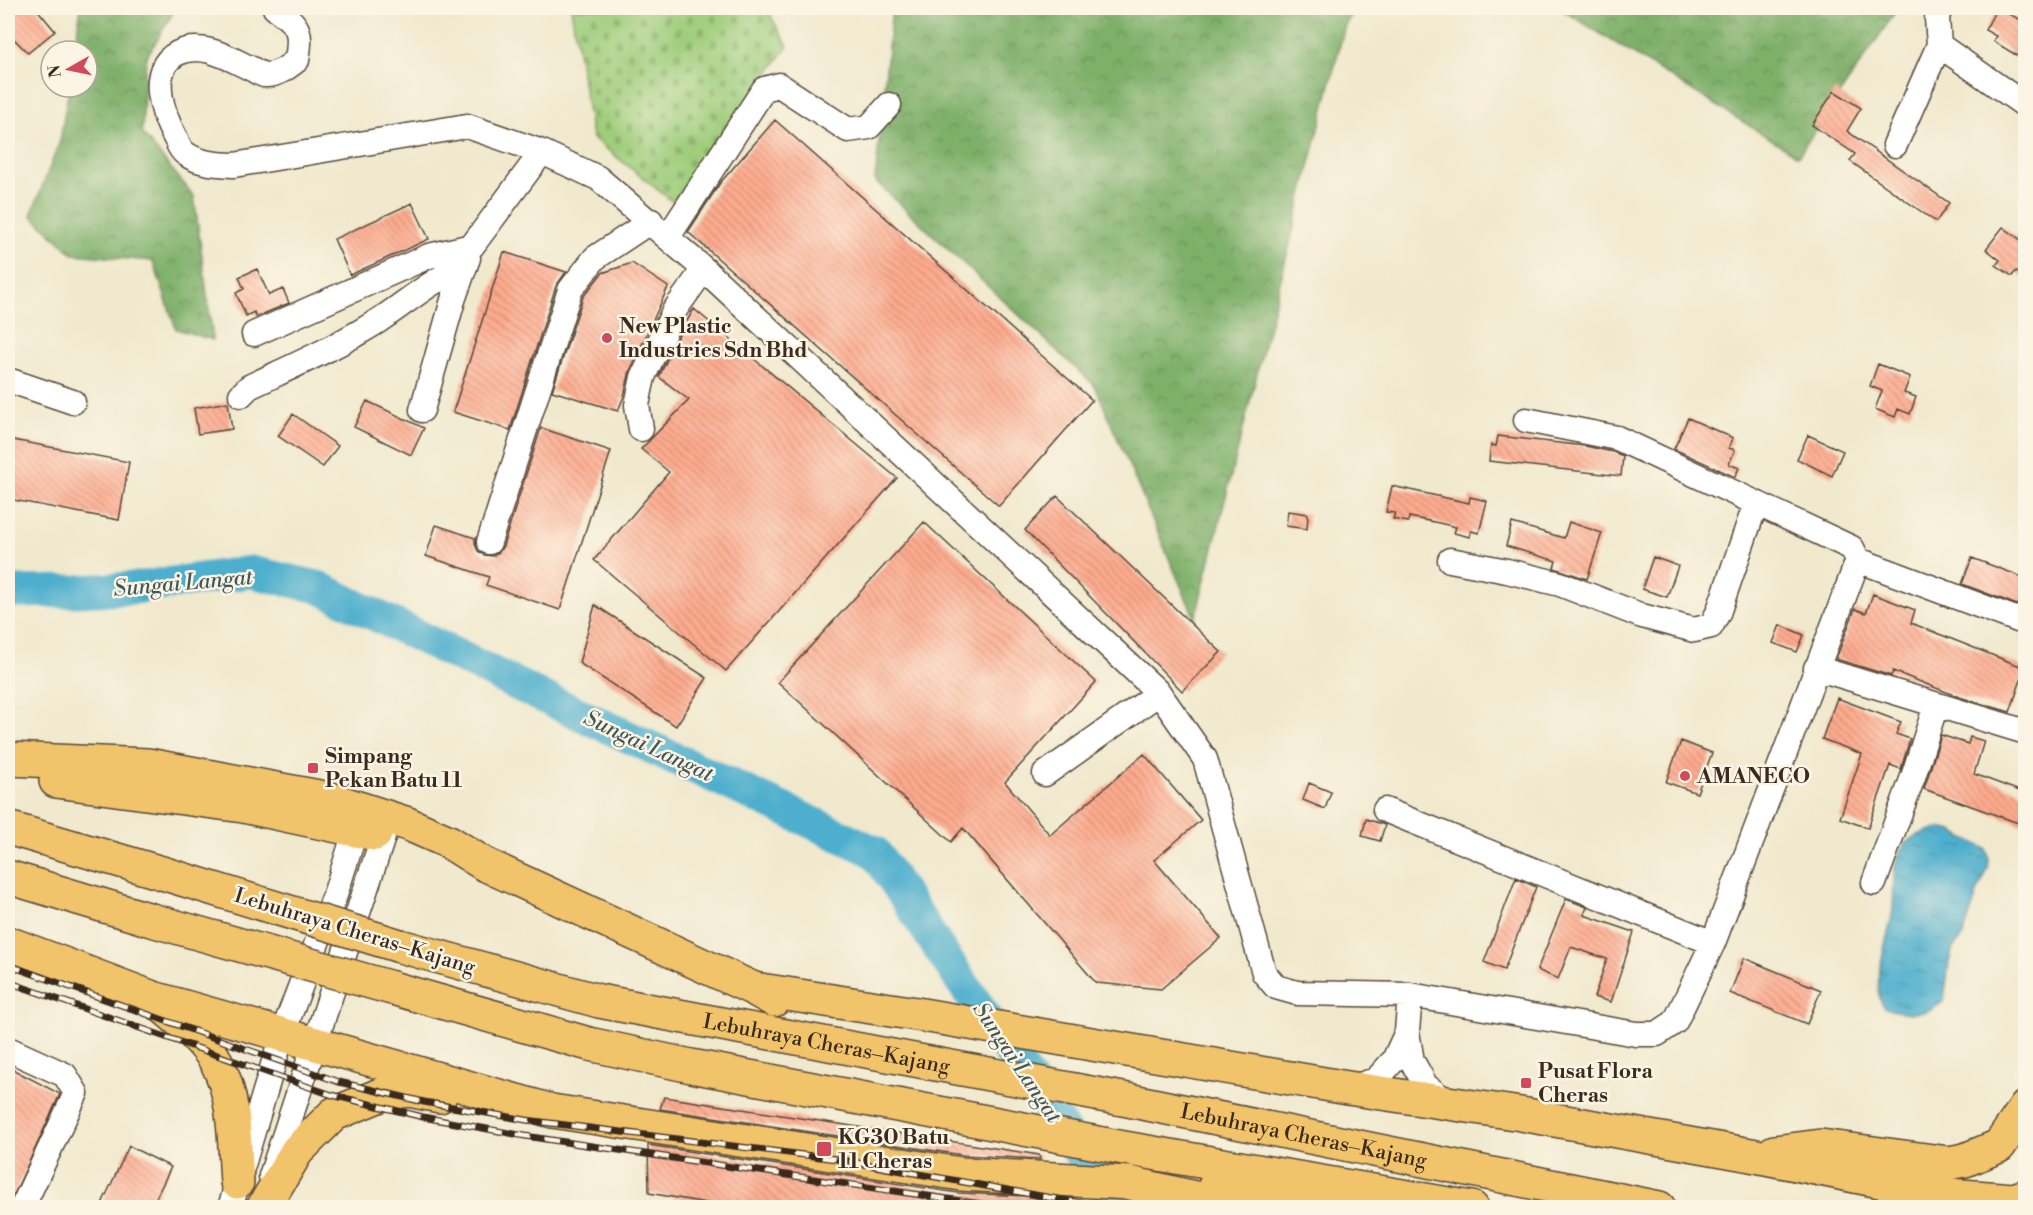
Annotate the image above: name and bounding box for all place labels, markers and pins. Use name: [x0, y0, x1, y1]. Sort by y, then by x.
place label: New Plastic Industries Sdn Bhd: [619, 314, 808, 364]
marker: New Plastic Industries Sdn Bhd: [600, 331, 614, 345]
place label: Simpang Pekan Batu 11: [325, 744, 462, 794]
marker: Simpang Pekan Batu 11: [306, 761, 320, 775]
place label: AMANECO: [1696, 764, 1810, 790]
marker: AMANECO: [1678, 769, 1692, 783]
place label: Pusat Flora Cheras: [1538, 1059, 1653, 1109]
marker: Pusat Flora Cheras: [1519, 1076, 1533, 1090]
place label: KG30 Batu 11 Cheras: [838, 1125, 949, 1175]
marker: KG30 Batu 11 Cheras: [815, 1140, 833, 1158]

